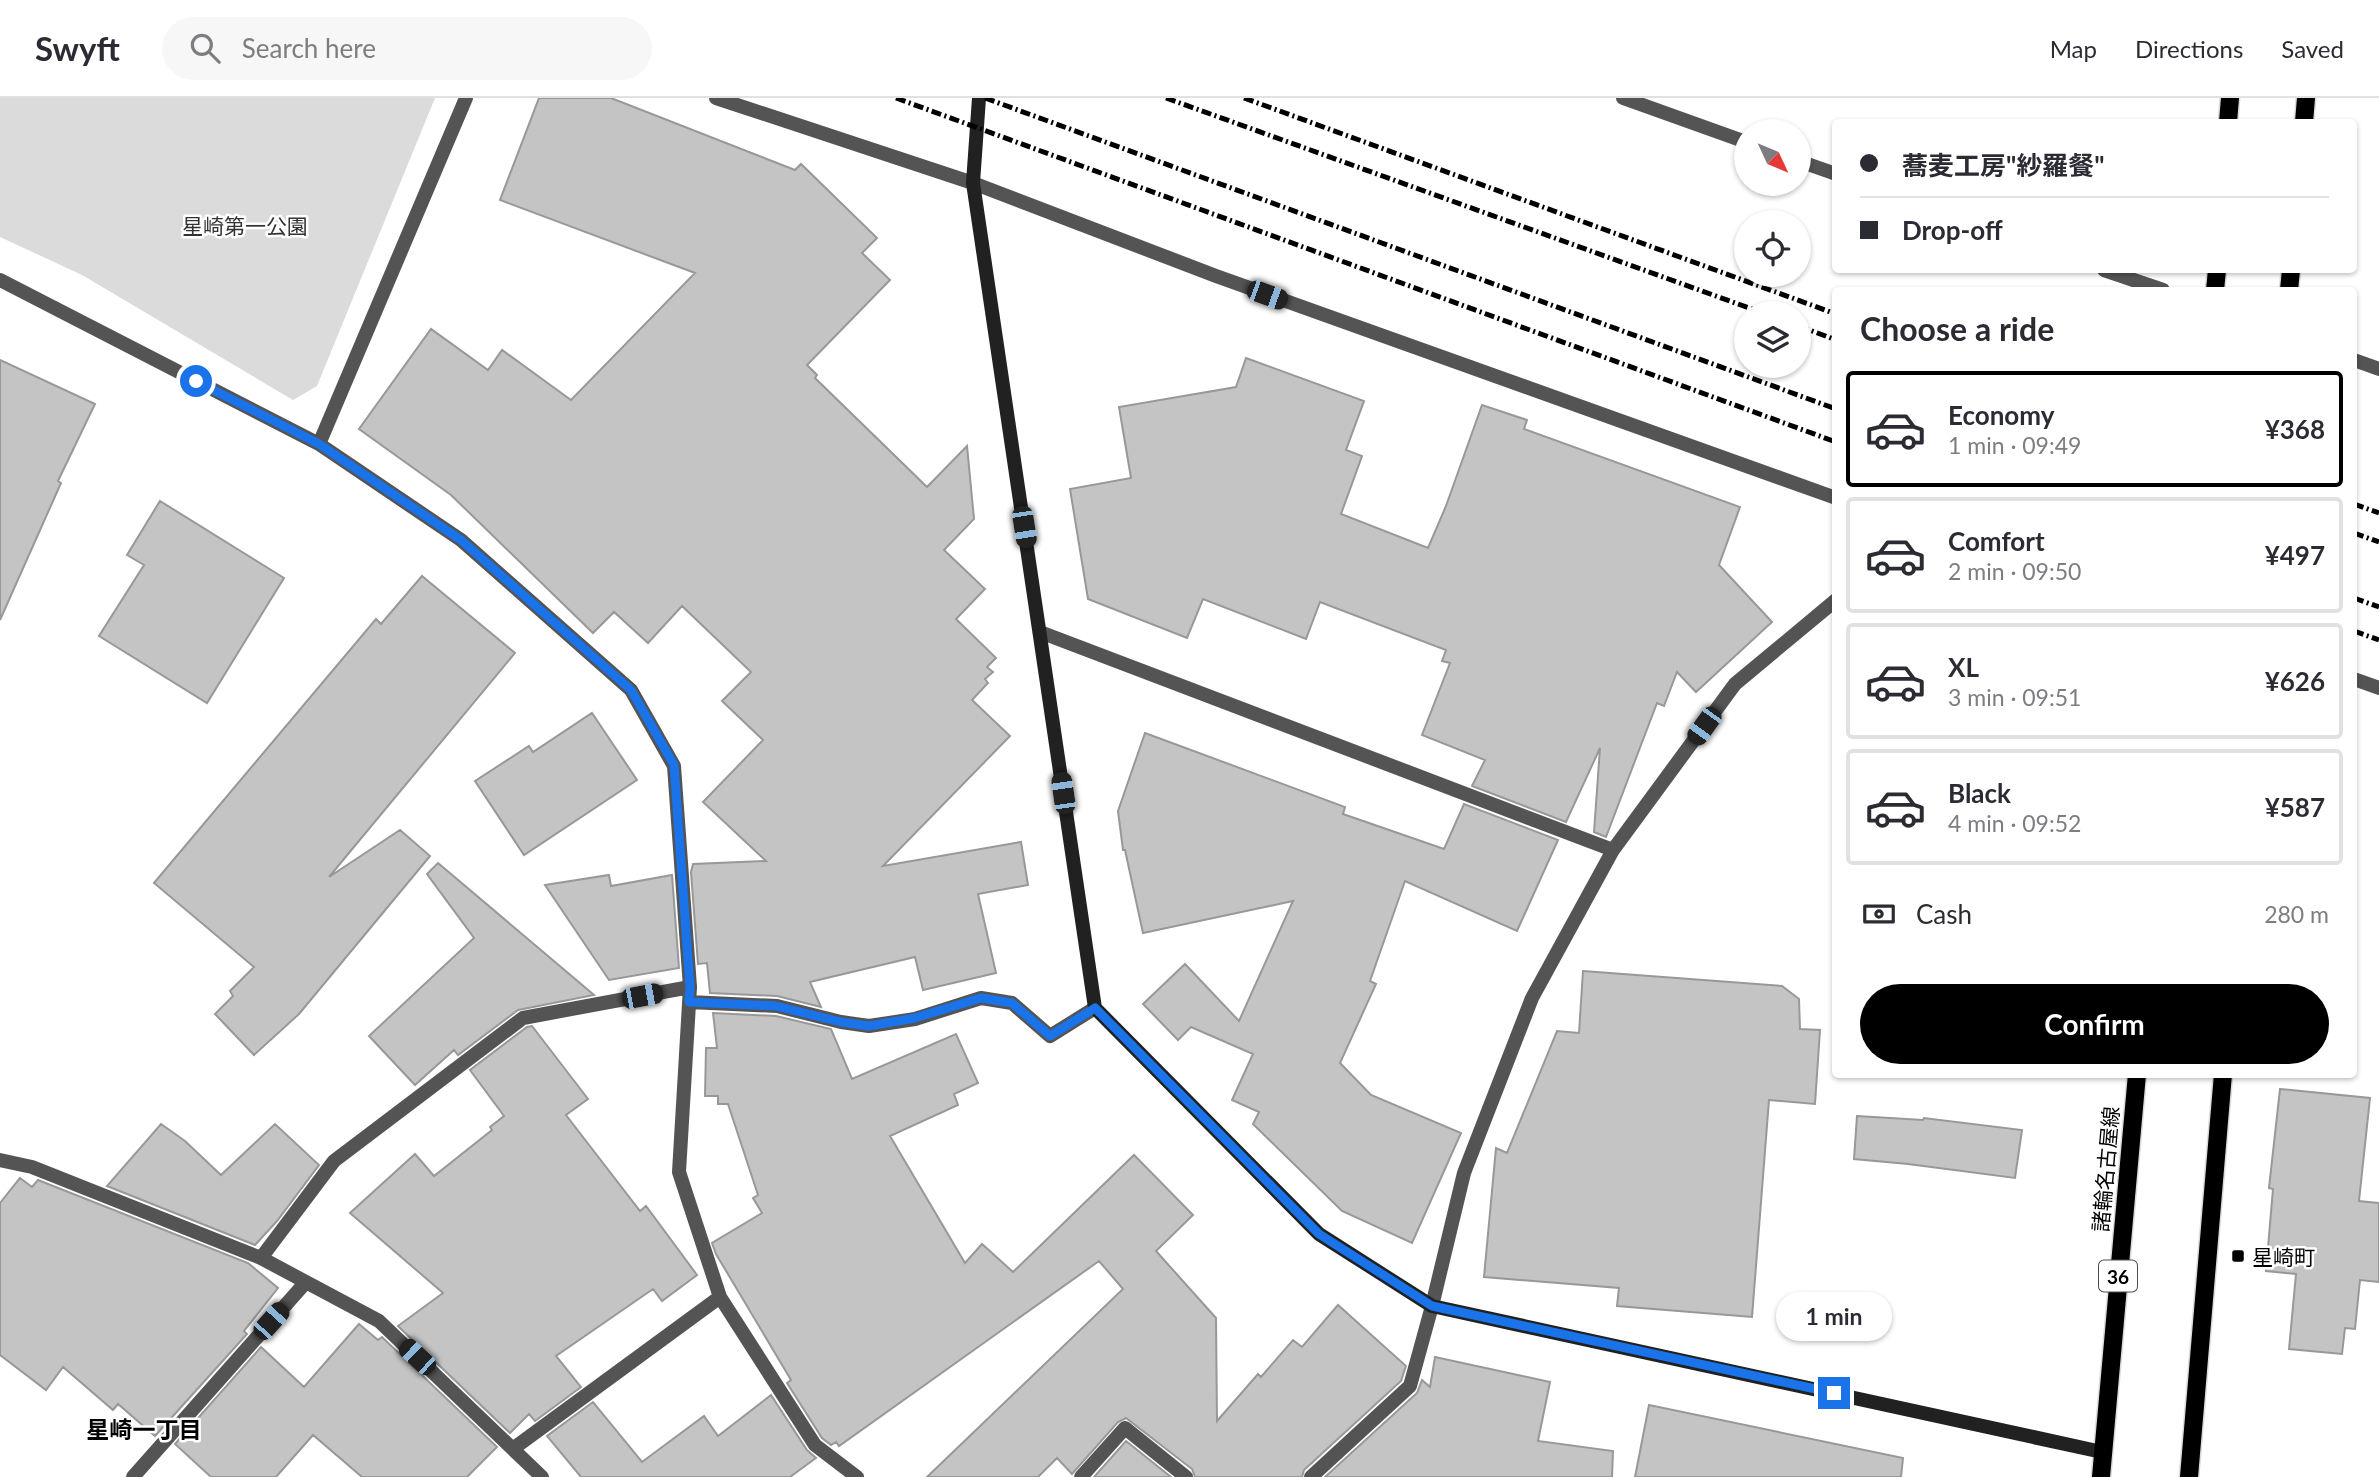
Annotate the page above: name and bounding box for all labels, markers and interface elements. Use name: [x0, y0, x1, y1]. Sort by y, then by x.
search box: [162, 17, 652, 80]
text: Swyft: [35, 28, 120, 68]
icon: search: [186, 29, 224, 67]
text: Search here: [242, 32, 376, 64]
text: Map: [2050, 34, 2097, 63]
text: Directions: [2135, 34, 2243, 63]
text: Saved: [2281, 34, 2344, 63]
north arrow: [1734, 119, 1811, 196]
map controls: [1734, 119, 1811, 378]
text: 蕎麦工房"紗羅餐": [1902, 149, 2105, 181]
button: locate: [1734, 210, 1811, 287]
park label: 星崎第一公園: [182, 213, 308, 238]
text: Drop-off: [1902, 214, 2003, 246]
car: [1244, 278, 1291, 312]
button: layers: [1734, 301, 1811, 378]
text: Choose a ride: [1860, 309, 2054, 348]
route start: [180, 365, 212, 397]
icon: car: [1864, 398, 1927, 461]
text: Economy: [1948, 399, 2054, 431]
text: ¥368: [2265, 413, 2325, 445]
text: 1 min · 09:49: [1948, 431, 2081, 459]
car: [1011, 505, 1038, 549]
icon: car: [1864, 524, 1927, 587]
text: Comfort: [1948, 525, 2045, 557]
text: ¥497: [2265, 539, 2325, 571]
text: 2 min · 09:50: [1948, 557, 2081, 585]
icon: car: [1864, 650, 1927, 713]
text: XL: [1948, 651, 1979, 683]
text: ¥626: [2265, 665, 2325, 697]
text: 3 min · 09:51: [1948, 683, 2081, 711]
car: [1684, 703, 1725, 749]
car: [1050, 771, 1077, 815]
icon: car: [1864, 776, 1927, 839]
text: Black: [1948, 777, 2011, 809]
text: ¥587: [2265, 791, 2325, 823]
text: 4 min · 09:52: [1948, 809, 2081, 837]
icon: cash: [1860, 895, 1898, 933]
text: Cash: [1916, 898, 1972, 930]
text: 280 m: [2264, 900, 2329, 928]
car: [620, 982, 665, 1010]
button: Confirm: [1860, 984, 2329, 1064]
street label: 諸輪名古屋線: [2087, 1105, 2123, 1233]
place label: 星崎町: [2252, 1244, 2315, 1269]
marker: 星崎町: [2230, 1248, 2246, 1264]
road number: 36: [2099, 1260, 2137, 1292]
callout: 1 min: [1776, 1292, 1892, 1340]
car: [250, 1298, 293, 1344]
text: 1 min: [1805, 1302, 1863, 1330]
car: [395, 1335, 440, 1379]
route end: [1818, 1377, 1850, 1409]
district label: 星崎一丁目: [87, 1415, 202, 1443]

